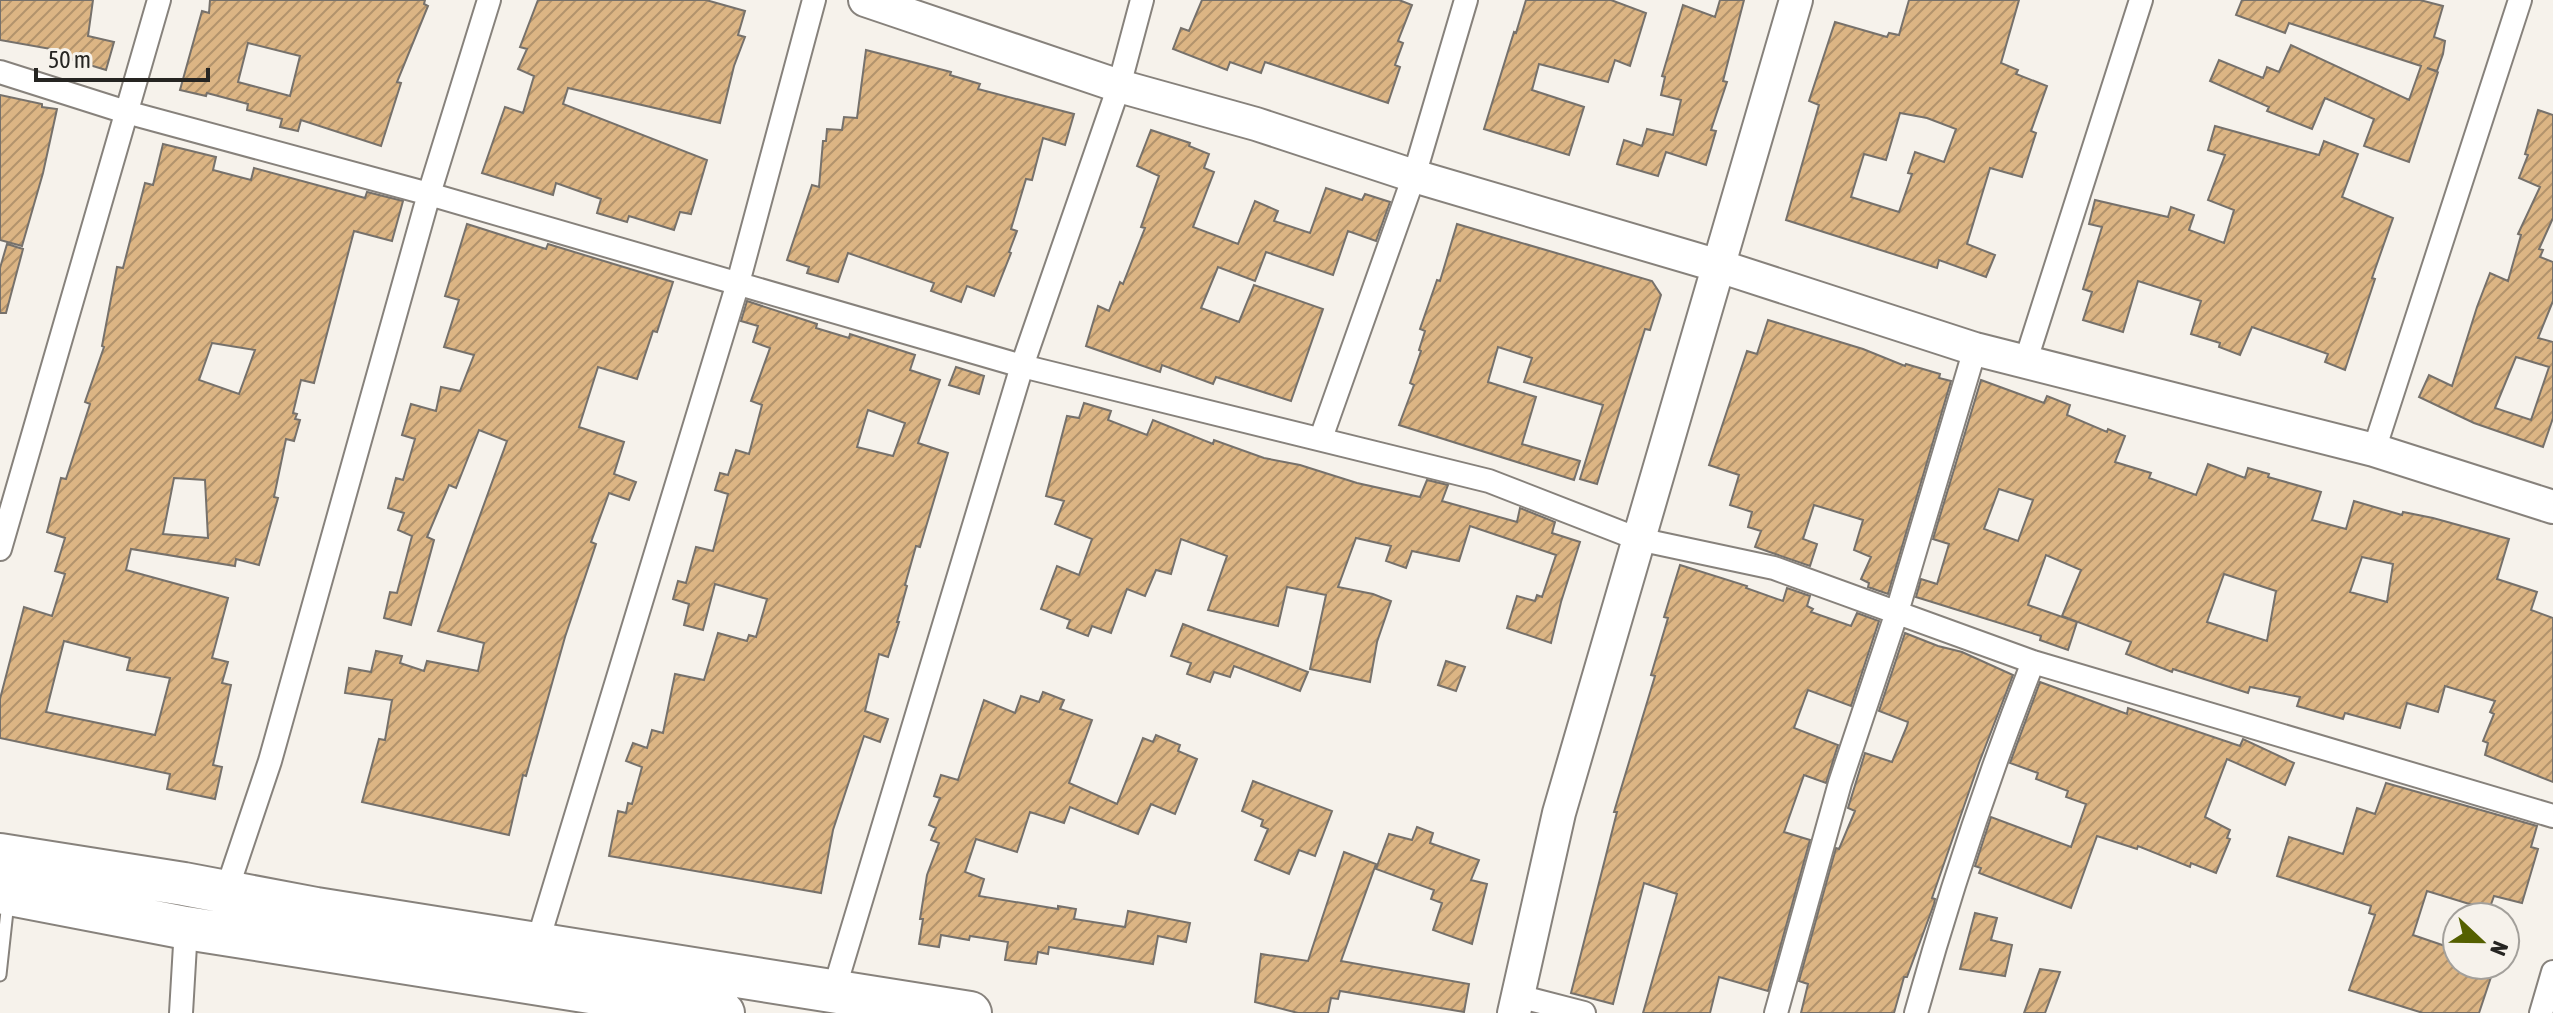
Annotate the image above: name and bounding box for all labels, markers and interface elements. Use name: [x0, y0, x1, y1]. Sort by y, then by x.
scale bar: [36, 32, 208, 82]
text: 50 m: [48, 46, 91, 73]
north arrow: [2441, 901, 2521, 981]
text: N: [2485, 938, 2514, 959]

